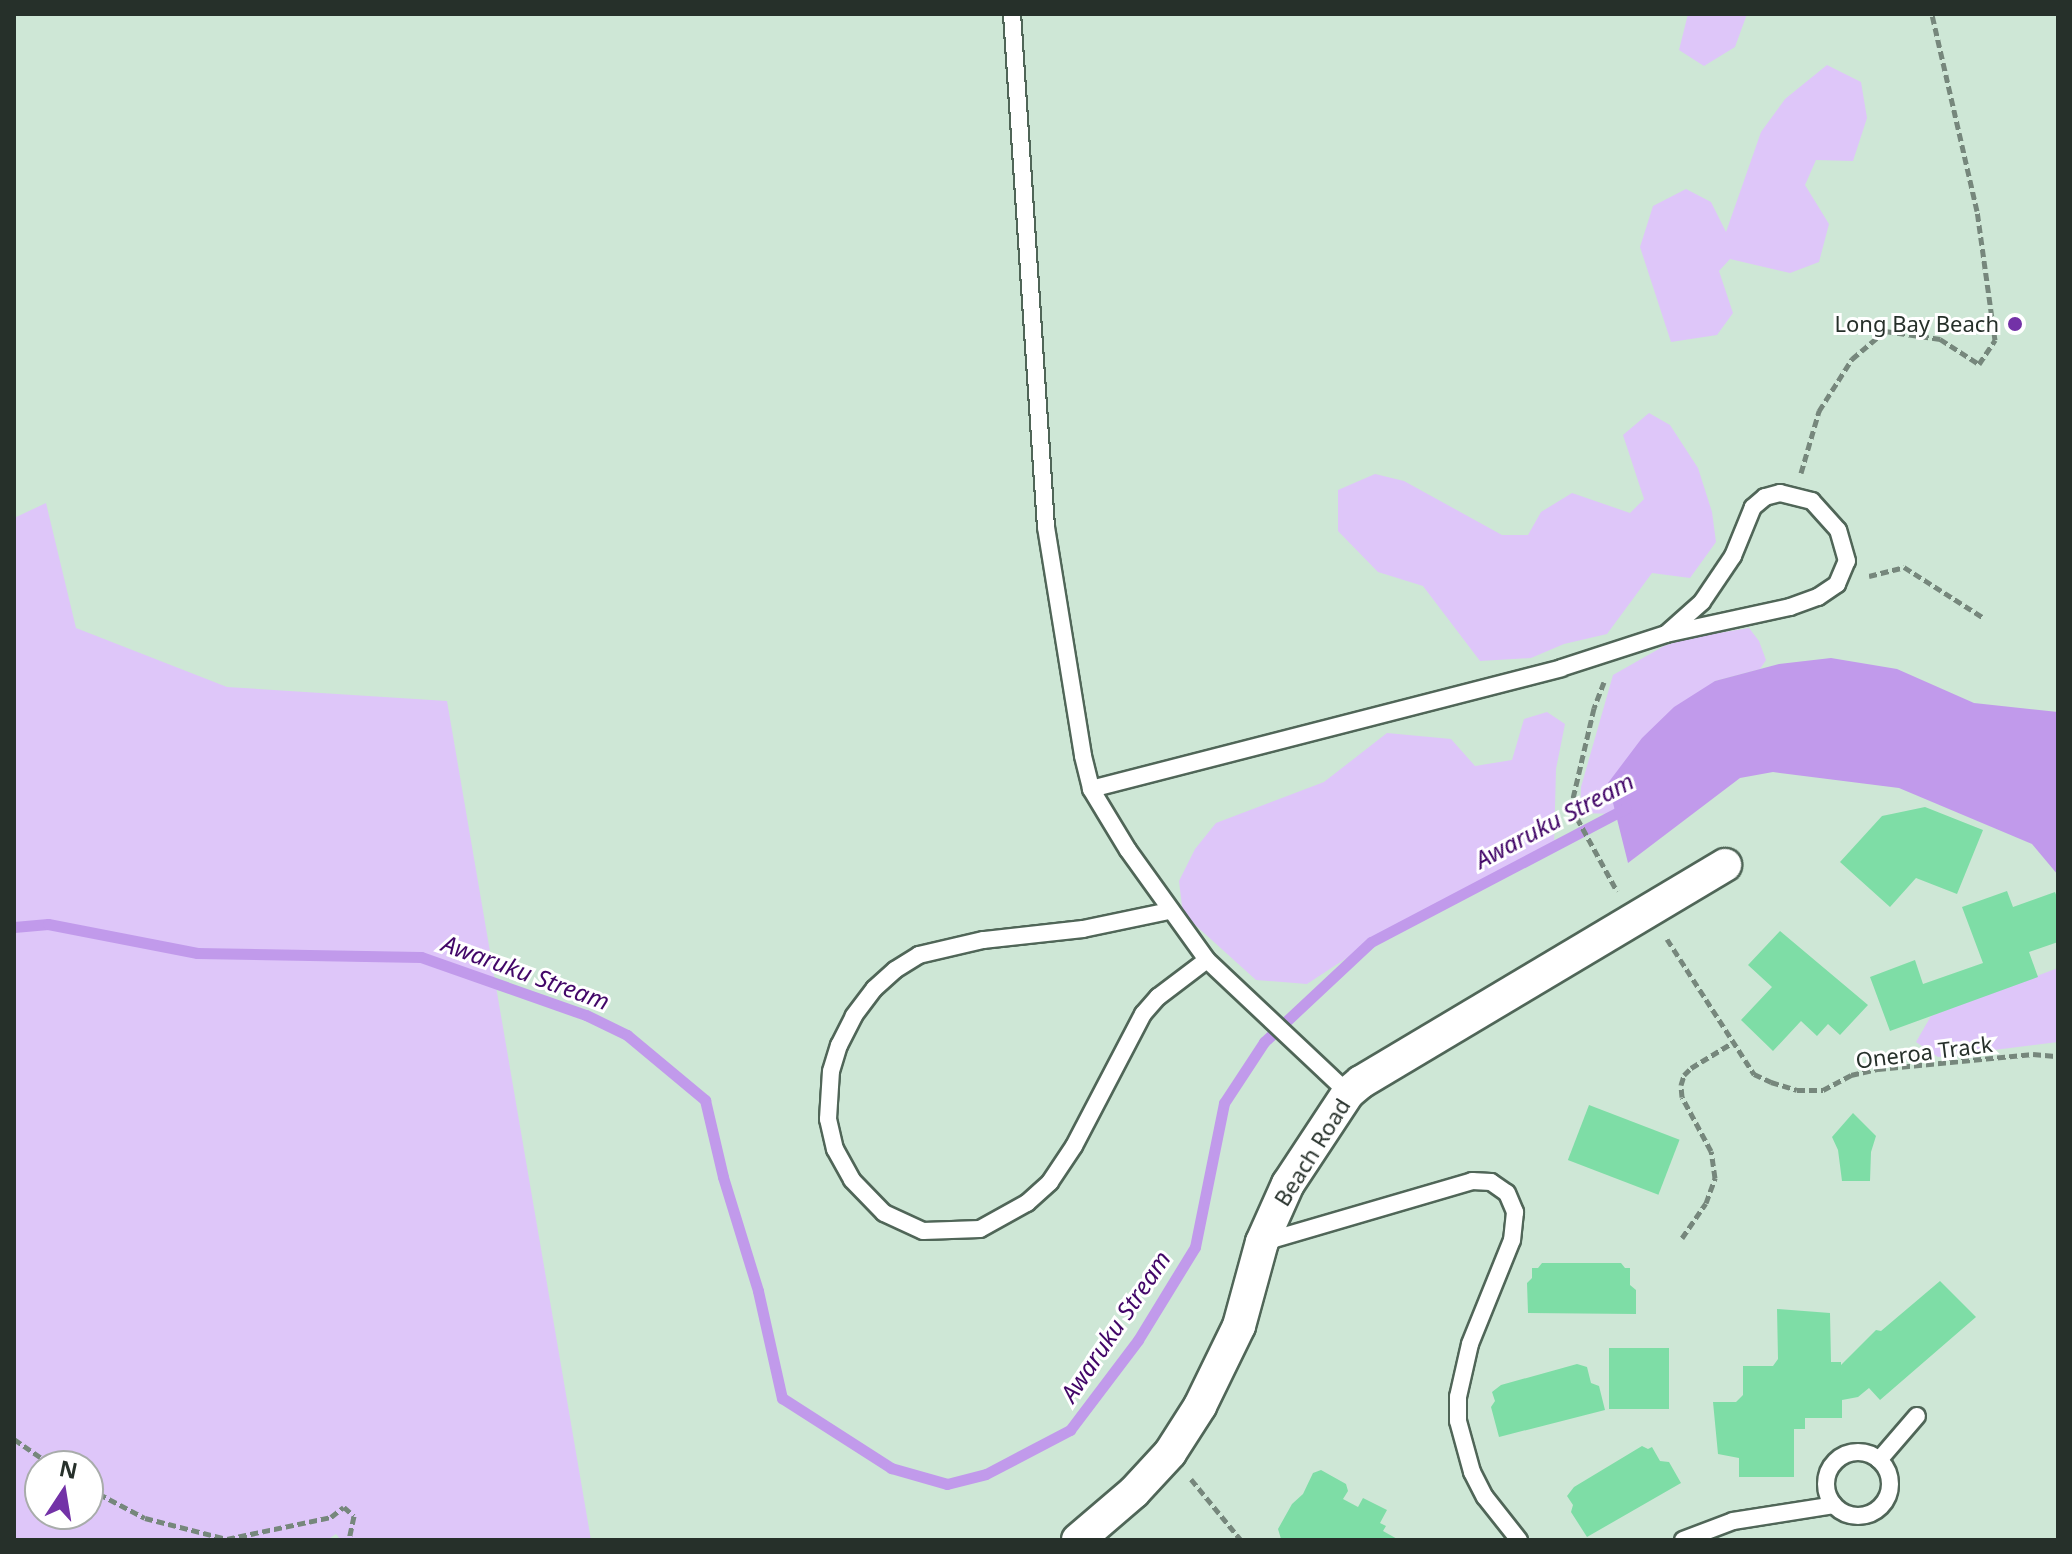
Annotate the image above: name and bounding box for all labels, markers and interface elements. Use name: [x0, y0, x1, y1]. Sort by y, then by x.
place label: Long Bay Beach: [1835, 311, 1999, 337]
marker: Long Bay Beach: [2006, 315, 2024, 333]
water label: Awaruku Stream: [1470, 766, 1638, 874]
water label: Awaruku Stream: [439, 928, 613, 1016]
street label: Oneroa Track: [1854, 1031, 1994, 1073]
street label: Beach Road: [1269, 1093, 1355, 1211]
water label: Awaruku Stream: [1054, 1245, 1176, 1407]
north arrow: [24, 1450, 104, 1530]
text: N: [57, 1452, 80, 1485]

